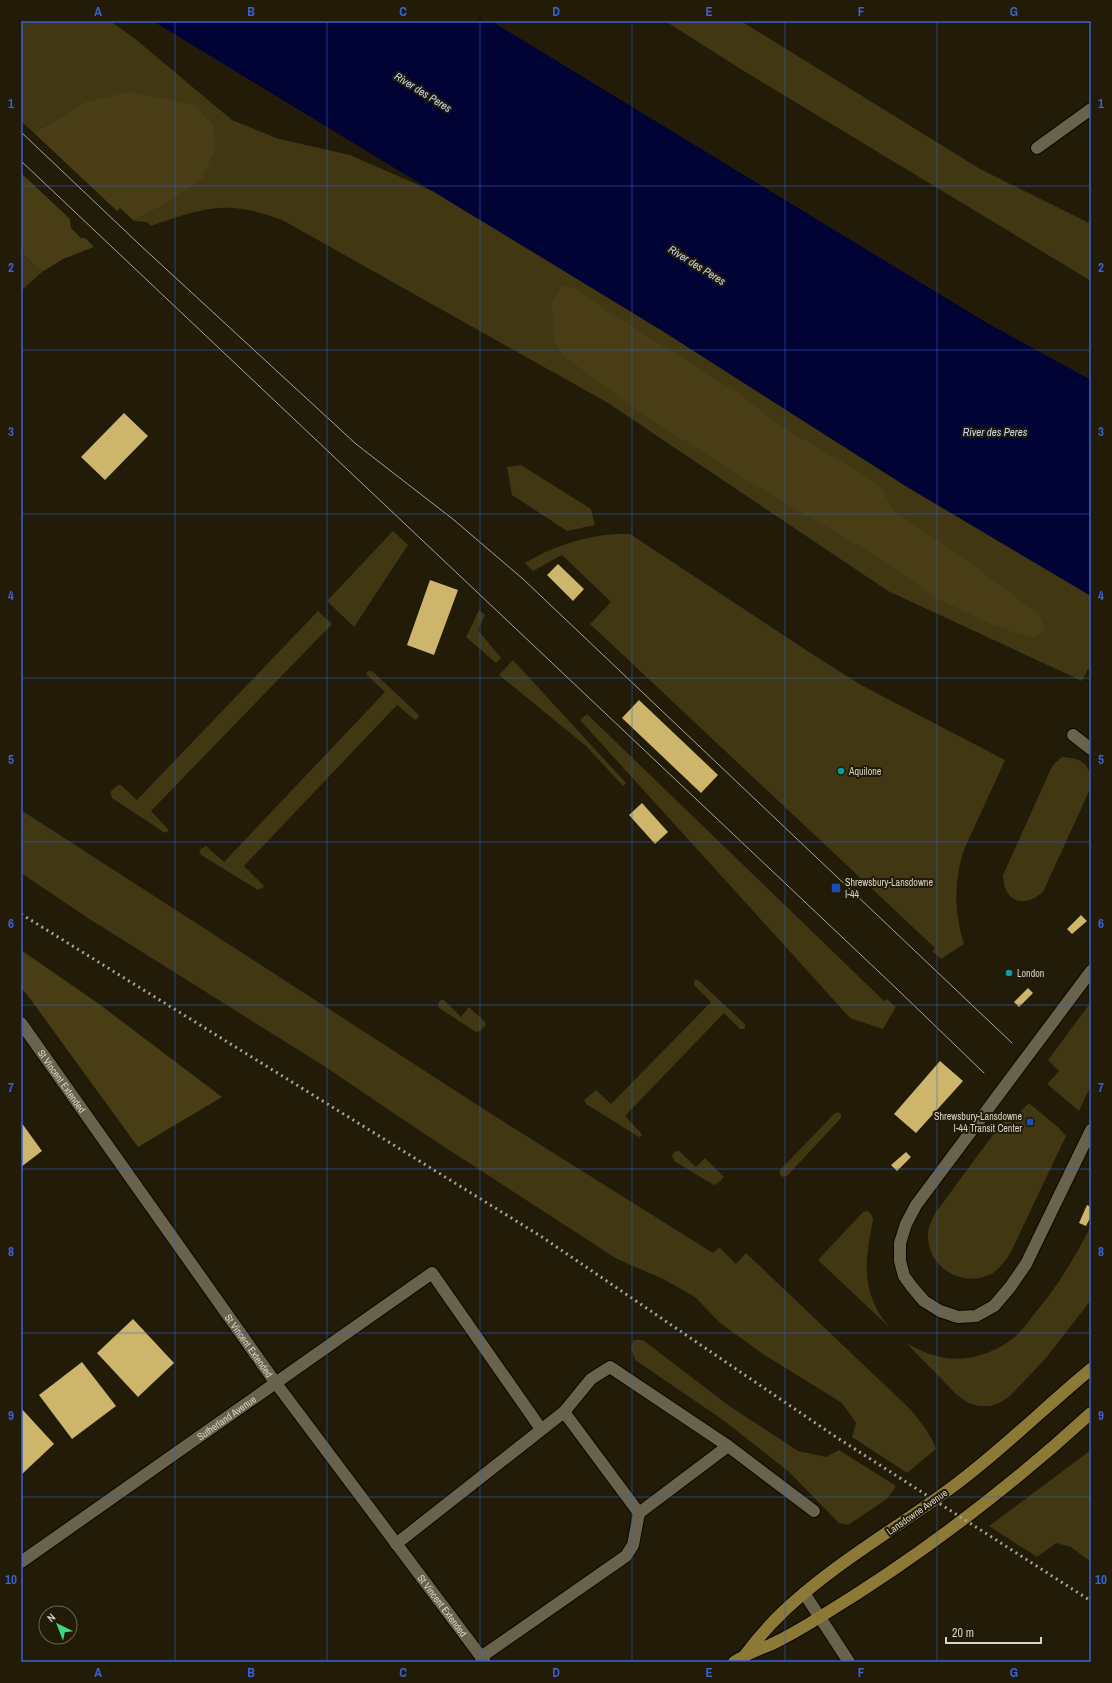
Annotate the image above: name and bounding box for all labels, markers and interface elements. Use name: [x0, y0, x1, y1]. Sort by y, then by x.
text: A: [94, 3, 102, 20]
text: B: [247, 3, 255, 20]
text: C: [399, 3, 407, 20]
text: D: [552, 3, 560, 20]
text: E: [705, 3, 713, 20]
text: F: [858, 3, 865, 20]
text: G: [1010, 3, 1018, 20]
water label: River des Peres: [392, 69, 455, 115]
text: 1: [8, 95, 14, 112]
text: 1: [1098, 95, 1104, 112]
water label: River des Peres: [666, 242, 729, 288]
text: 2: [8, 259, 14, 276]
text: 2: [1098, 259, 1104, 276]
text: 3: [8, 423, 14, 440]
text: 3: [1098, 423, 1104, 440]
water label: River des Peres: [963, 425, 1028, 439]
text: 4: [8, 587, 14, 604]
text: 4: [1098, 587, 1104, 604]
text: 5: [8, 751, 14, 768]
text: 5: [1098, 751, 1104, 768]
place label: Aquilone: [848, 765, 882, 778]
marker: Aquilone: [836, 766, 846, 776]
place label: Shrewsbury-Lansdowne I-44: [845, 876, 933, 901]
marker: Shrewsbury-Lansdowne I-44: [830, 882, 842, 894]
text: 6: [8, 915, 14, 932]
text: 6: [1098, 915, 1104, 932]
place label: London: [1017, 967, 1044, 980]
marker: London: [1004, 968, 1014, 978]
street label: St Vincent Extended: [35, 1047, 89, 1115]
text: 7: [8, 1079, 14, 1096]
text: 7: [1098, 1079, 1104, 1096]
place label: Shrewsbury-Lansdowne I-44 Transit Center: [934, 1110, 1022, 1135]
marker: Shrewsbury-Lansdowne I-44 Transit Center: [1025, 1117, 1035, 1127]
text: 8: [8, 1243, 14, 1260]
text: 8: [1098, 1243, 1104, 1260]
street label: St Vincent Extended: [222, 1311, 276, 1380]
street label: Sutherland Avenue: [194, 1392, 259, 1443]
text: 9: [8, 1407, 14, 1424]
text: 9: [1098, 1407, 1104, 1424]
street label: Lansdowne Avenue: [884, 1486, 950, 1538]
text: 10: [5, 1571, 17, 1588]
text: 10: [1095, 1571, 1107, 1588]
street label: St Vincent Extended: [415, 1572, 470, 1639]
north arrow: [38, 1605, 78, 1645]
text: N: [44, 1610, 58, 1625]
scale bar: [946, 1619, 1041, 1645]
text: 20 m: [952, 1625, 974, 1641]
text: A: [94, 1664, 102, 1681]
text: B: [247, 1664, 255, 1681]
text: C: [399, 1664, 407, 1681]
text: D: [552, 1664, 560, 1681]
text: E: [705, 1664, 713, 1681]
text: F: [858, 1664, 865, 1681]
text: G: [1010, 1664, 1018, 1681]

